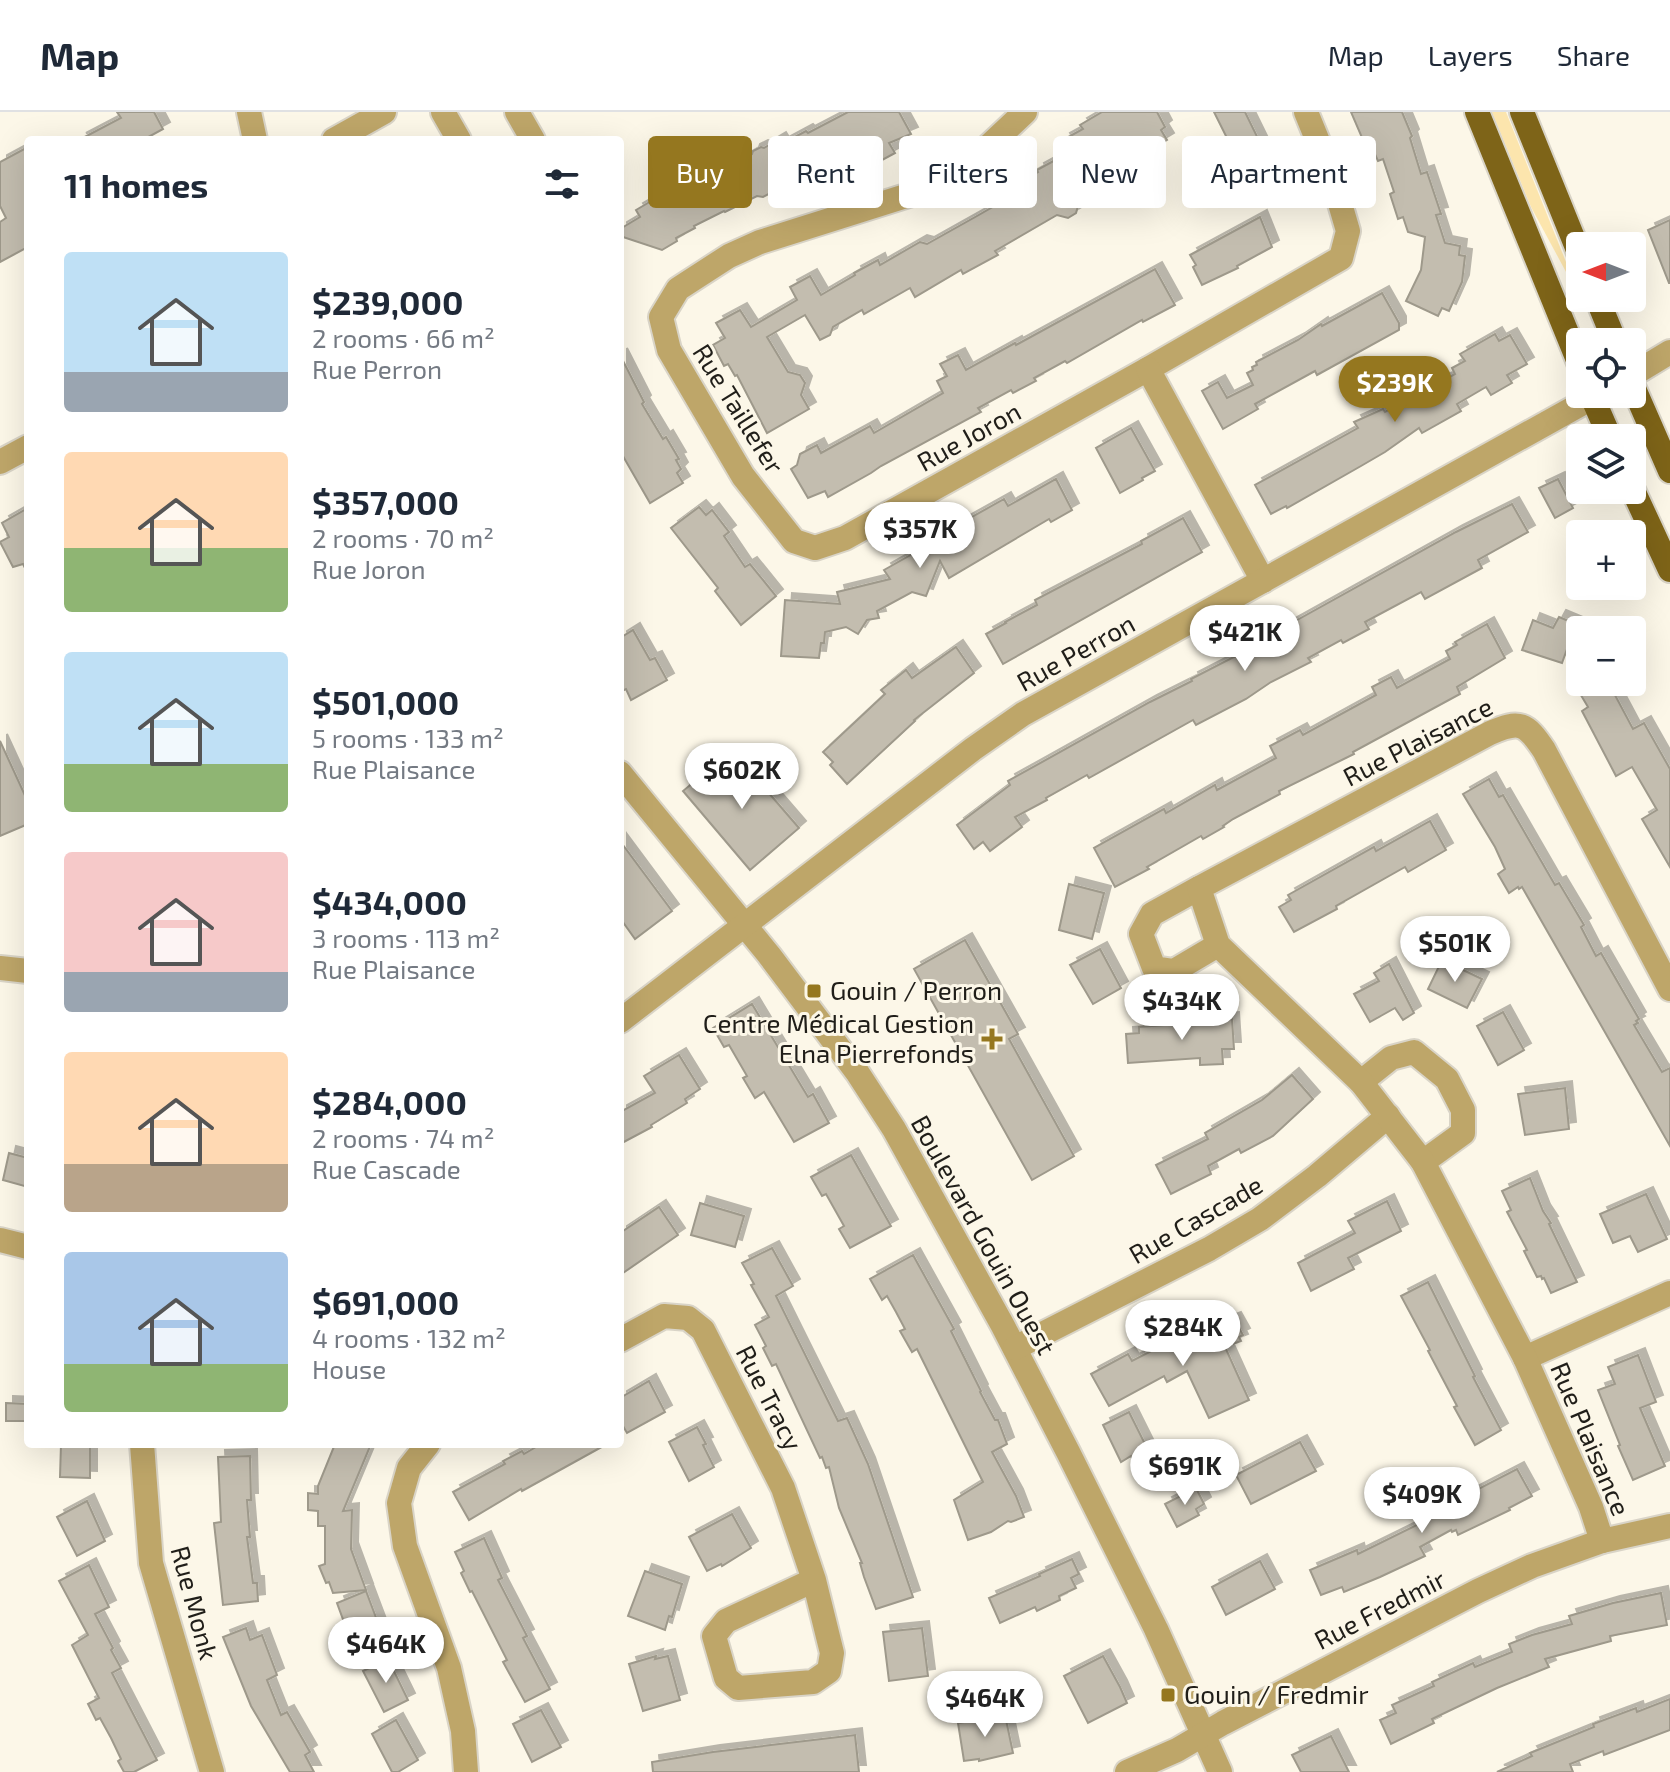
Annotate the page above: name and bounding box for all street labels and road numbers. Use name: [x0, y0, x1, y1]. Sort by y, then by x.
street label: Rue Taillefer: [687, 338, 791, 479]
street label: Rue Joron: [911, 395, 1026, 477]
street label: Rue Perron: [1011, 607, 1140, 697]
street label: Rue Plaisance: [1337, 690, 1497, 792]
street label: Boulevard Gouin Ouest: [906, 1109, 1063, 1359]
street label: Rue Cascade: [1123, 1168, 1267, 1269]
street label: Rue Tracy: [731, 1340, 810, 1455]
street label: Rue Plaisance: [1545, 1357, 1638, 1520]
street label: Rue Monk: [165, 1542, 226, 1663]
street label: Rue Fredmir: [1309, 1562, 1450, 1655]

